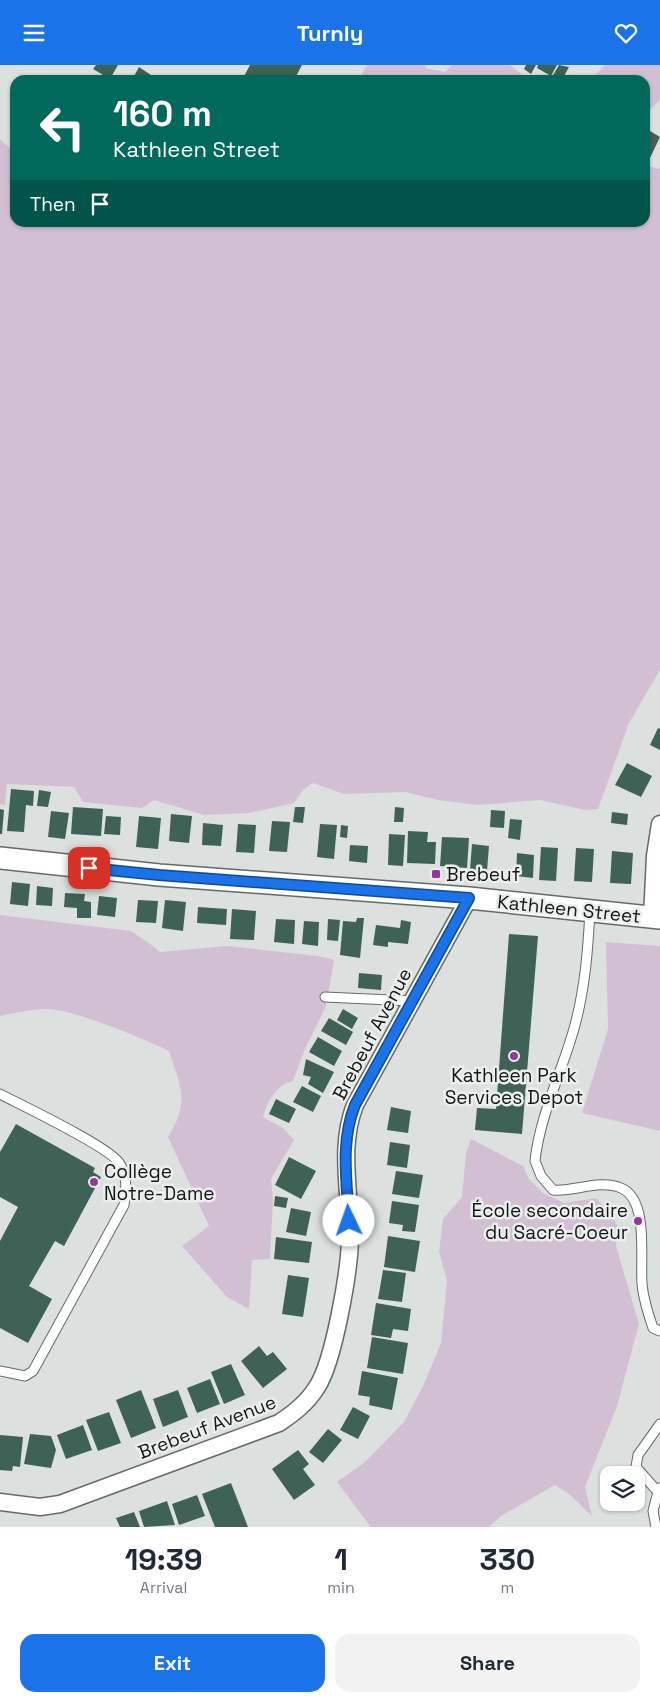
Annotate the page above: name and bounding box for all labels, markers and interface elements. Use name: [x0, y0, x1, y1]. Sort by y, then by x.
icon: menu: [20, 19, 48, 47]
text: Turnly: [297, 19, 363, 47]
icon: heart: [612, 19, 640, 47]
text: 160 m: [113, 92, 212, 136]
icon: left: [30, 95, 95, 160]
text: Kathleen Street: [113, 135, 280, 163]
icon: arrive: [86, 190, 114, 218]
text: Then: [30, 192, 76, 217]
pin: [68, 847, 110, 889]
icon: arrive: [75, 854, 103, 882]
place label: Brebeuf: [446, 862, 520, 887]
marker: Brebeuf: [430, 868, 442, 880]
street label: Kathleen Street: [496, 889, 642, 929]
street label: Brebeuf Avenue: [327, 964, 417, 1104]
marker: Kathleen Park Services Depot: [508, 1050, 520, 1062]
place label: Kathleen Park Services Depot: [445, 1063, 583, 1110]
place label: Collège Notre-Dame: [104, 1159, 215, 1206]
marker: Collège Notre-Dame: [88, 1176, 100, 1188]
position arrow: [322, 1194, 374, 1246]
place label: École secondaire du Sacré-Coeur: [472, 1198, 628, 1245]
marker: École secondaire du Sacré-Coeur: [632, 1215, 644, 1227]
street label: Brebeuf Avenue: [134, 1389, 280, 1465]
map controls: [600, 1466, 645, 1511]
button: layers: [600, 1466, 645, 1511]
text: 19:39: [125, 1540, 203, 1579]
text: 1: [334, 1540, 348, 1579]
text: 330: [479, 1540, 535, 1579]
text: Arrival: [140, 1577, 187, 1598]
text: min: [327, 1577, 355, 1598]
text: m: [500, 1577, 514, 1598]
button: Exit: [20, 1634, 325, 1692]
button: Share: [335, 1634, 640, 1692]

